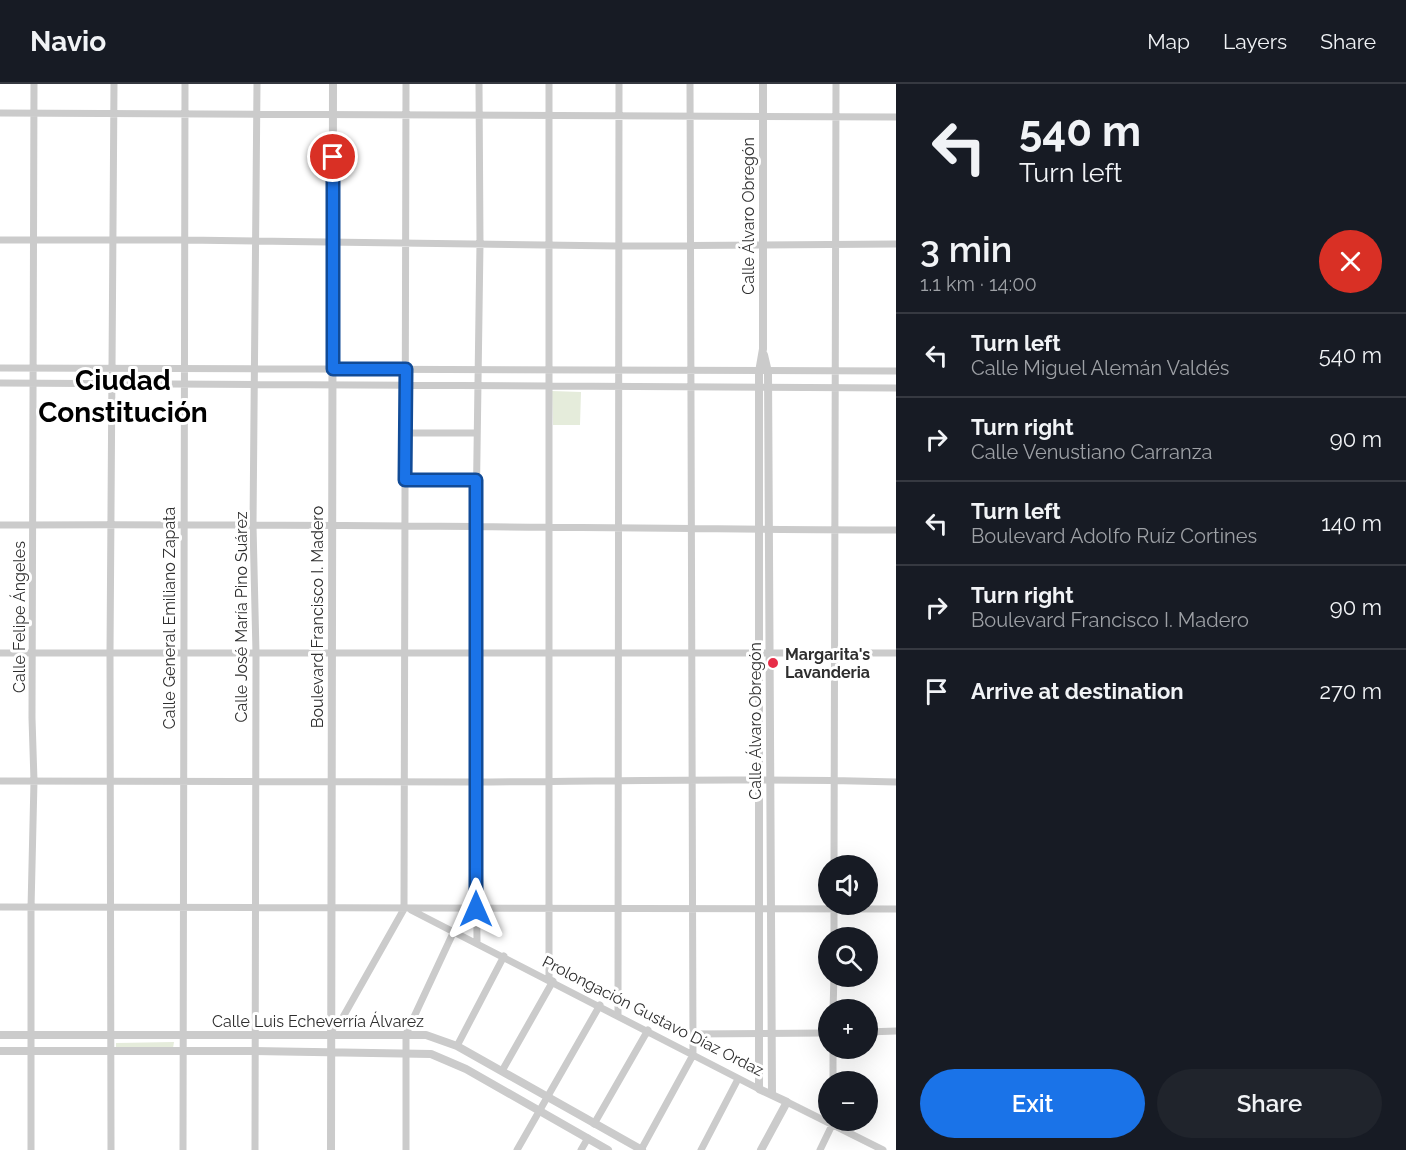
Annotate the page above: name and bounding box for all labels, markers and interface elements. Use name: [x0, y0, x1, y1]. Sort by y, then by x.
text: Navio: [30, 25, 106, 58]
text: Map: [1147, 29, 1190, 54]
text: Layers: [1223, 29, 1287, 54]
text: Share: [1320, 29, 1376, 54]
text: 540 m: [1019, 107, 1141, 156]
icon: left: [920, 108, 998, 186]
pin: [307, 131, 358, 182]
street label: Calle Álvaro Obregón: [738, 137, 758, 295]
icon: arrive: [316, 140, 349, 173]
text: Turn left: [1019, 157, 1122, 188]
text: 3 min: [920, 228, 1012, 270]
button: close: [1319, 230, 1382, 293]
text: 1.1 km · 14:00: [920, 272, 1037, 296]
text: Turn left: [971, 330, 1061, 356]
icon: left: [920, 339, 953, 372]
text: 540 m: [1319, 342, 1382, 368]
text: Calle Miguel Alemán Valdés: [971, 356, 1229, 380]
district label: Ciudad Constitución: [38, 364, 208, 429]
text: Turn right: [971, 414, 1074, 440]
icon: right: [920, 423, 953, 456]
text: 90 m: [1330, 426, 1382, 452]
text: Calle Venustiano Carranza: [971, 440, 1212, 464]
text: Turn left: [971, 498, 1061, 524]
street label: Boulevard Francisco I. Madero: [308, 506, 327, 728]
street label: Calle General Emiliano Zapata: [160, 507, 179, 729]
icon: left: [920, 507, 953, 540]
text: 140 m: [1321, 510, 1382, 536]
street label: Calle José María Pino Suárez: [232, 511, 251, 723]
text: Boulevard Adolfo Ruíz Cortines: [971, 524, 1257, 548]
street label: Calle Felipe Ángeles: [9, 541, 29, 693]
text: Turn right: [971, 582, 1074, 608]
icon: right: [920, 591, 953, 624]
text: 90 m: [1330, 594, 1382, 620]
text: Boulevard Francisco I. Madero: [971, 608, 1249, 632]
street label: Calle Álvaro Obregón: [745, 642, 765, 800]
place label: Margarita's Lavanderia: [785, 645, 870, 682]
marker: Margarita's Lavanderia: [766, 656, 780, 670]
icon: arrive: [920, 675, 953, 708]
text: Arrive at destination: [971, 678, 1184, 704]
text: 270 m: [1320, 678, 1382, 704]
map controls: [818, 855, 878, 1131]
button: sound: [818, 855, 878, 915]
position arrow: [444, 877, 508, 941]
button: search: [818, 927, 878, 987]
street label: Prolongación Gustavo Díaz Ordaz: [539, 952, 767, 1080]
button: +: [818, 999, 878, 1059]
street label: Calle Luis Echeverría Álvarez: [212, 1011, 424, 1031]
button: Exit: [920, 1069, 1145, 1138]
button: Share: [1157, 1069, 1382, 1138]
button: −: [818, 1071, 878, 1131]

